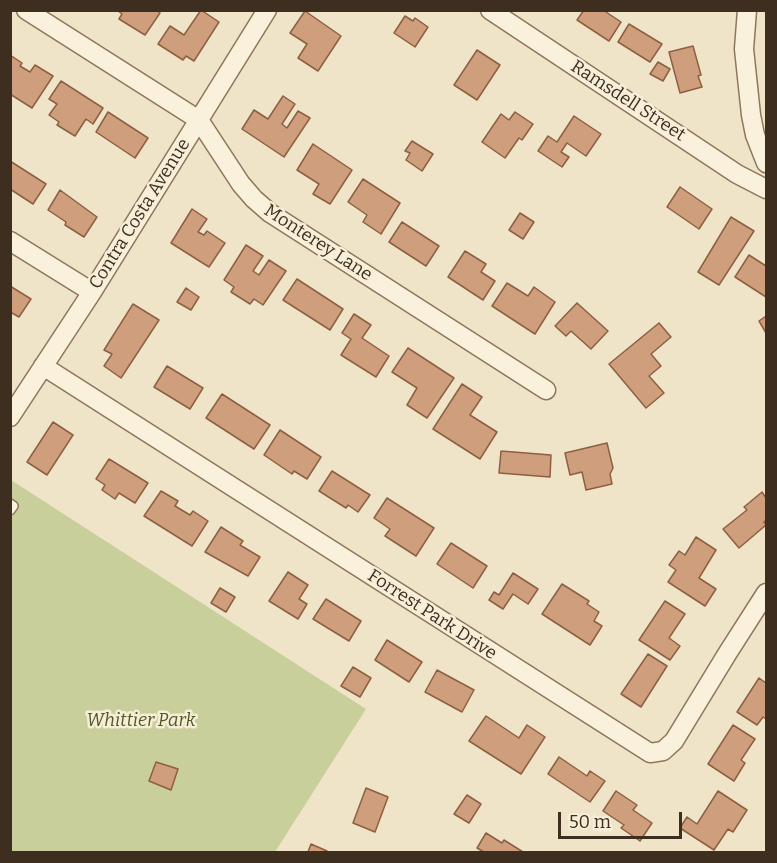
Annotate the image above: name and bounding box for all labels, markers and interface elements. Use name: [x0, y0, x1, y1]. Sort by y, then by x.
street label: Ramsdell Street: [567, 56, 689, 146]
street label: Contra Costa Avenue: [85, 135, 195, 293]
street label: Monterey Lane: [260, 200, 376, 286]
street label: Forrest Park Drive: [363, 565, 501, 665]
park label: Whittier Park: [87, 710, 195, 732]
scale bar: [561, 800, 686, 838]
text: 50 m: [569, 811, 611, 833]

